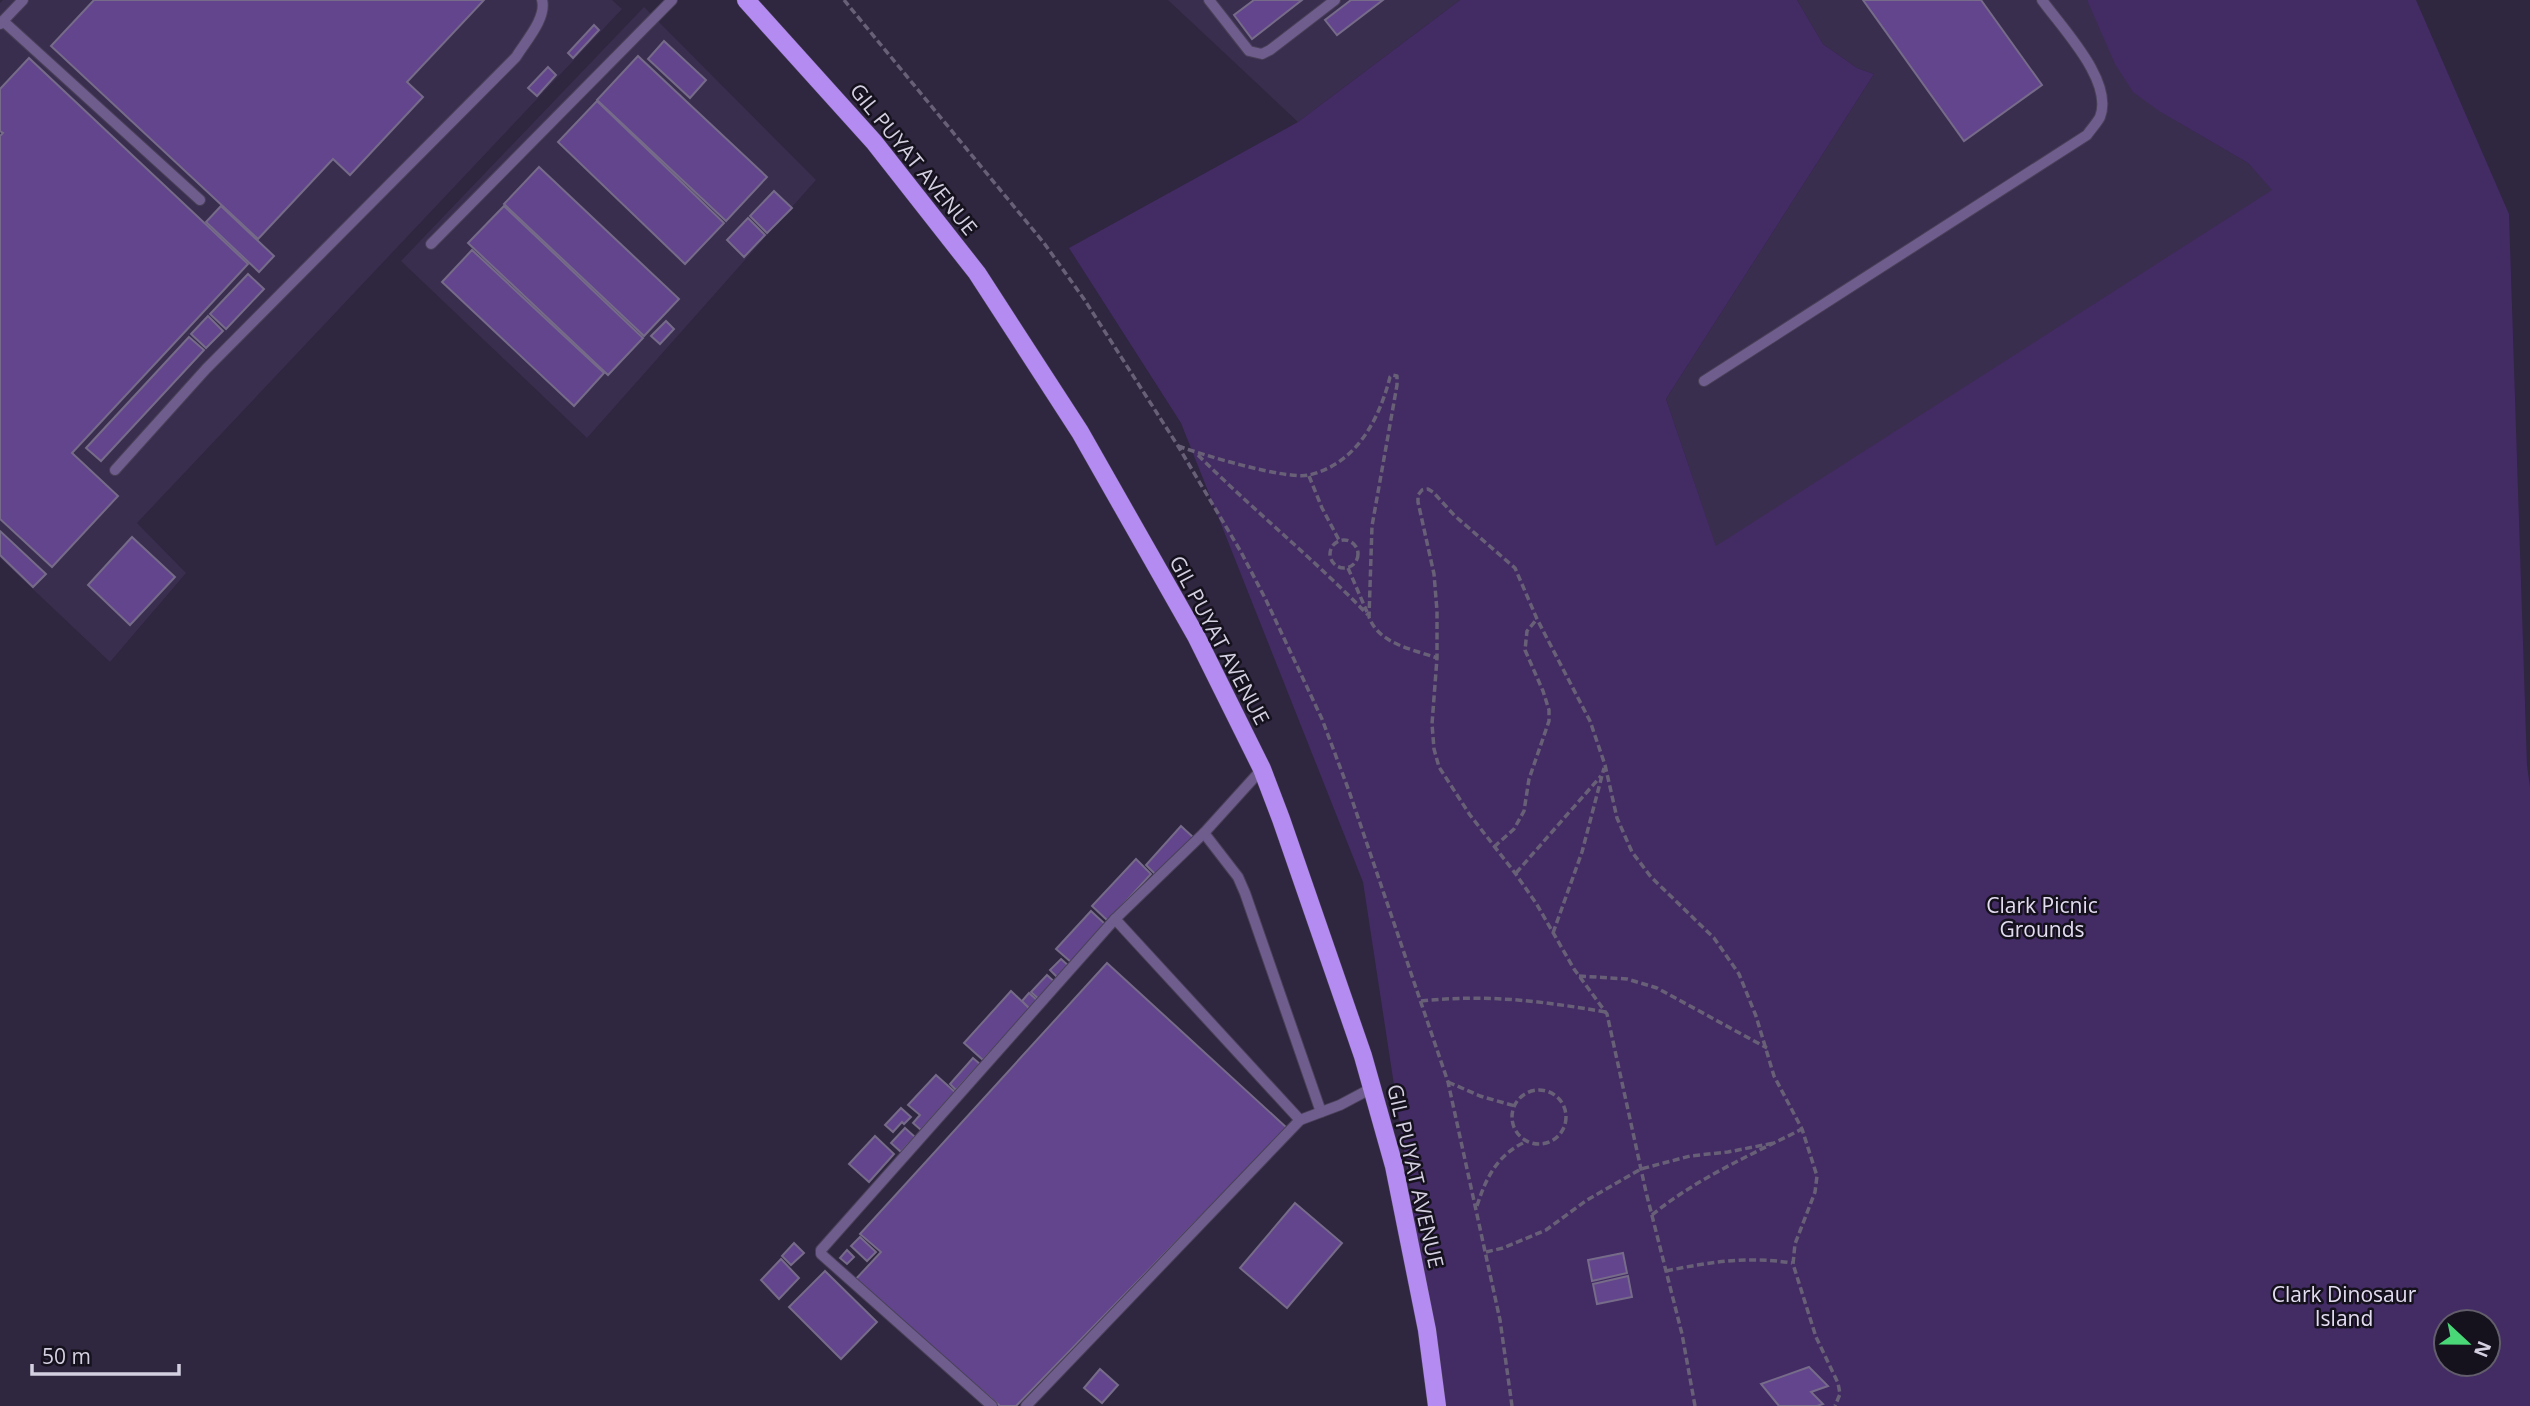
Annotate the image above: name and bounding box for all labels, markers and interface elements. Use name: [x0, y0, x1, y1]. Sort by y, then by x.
street label: GIL PUYAT AVENUE: [844, 77, 984, 241]
street label: GIL PUYAT AVENUE: [1164, 551, 1276, 729]
park label: Clark Picnic Grounds: [1986, 891, 2098, 943]
street label: GIL PUYAT AVENUE: [1381, 1081, 1451, 1271]
park label: Clark Dinosaur Island: [2272, 1280, 2417, 1332]
north arrow: [2432, 1308, 2502, 1378]
scale bar: [32, 1332, 178, 1376]
text: N: [2468, 1337, 2498, 1361]
text: 50 m: [42, 1342, 91, 1370]

